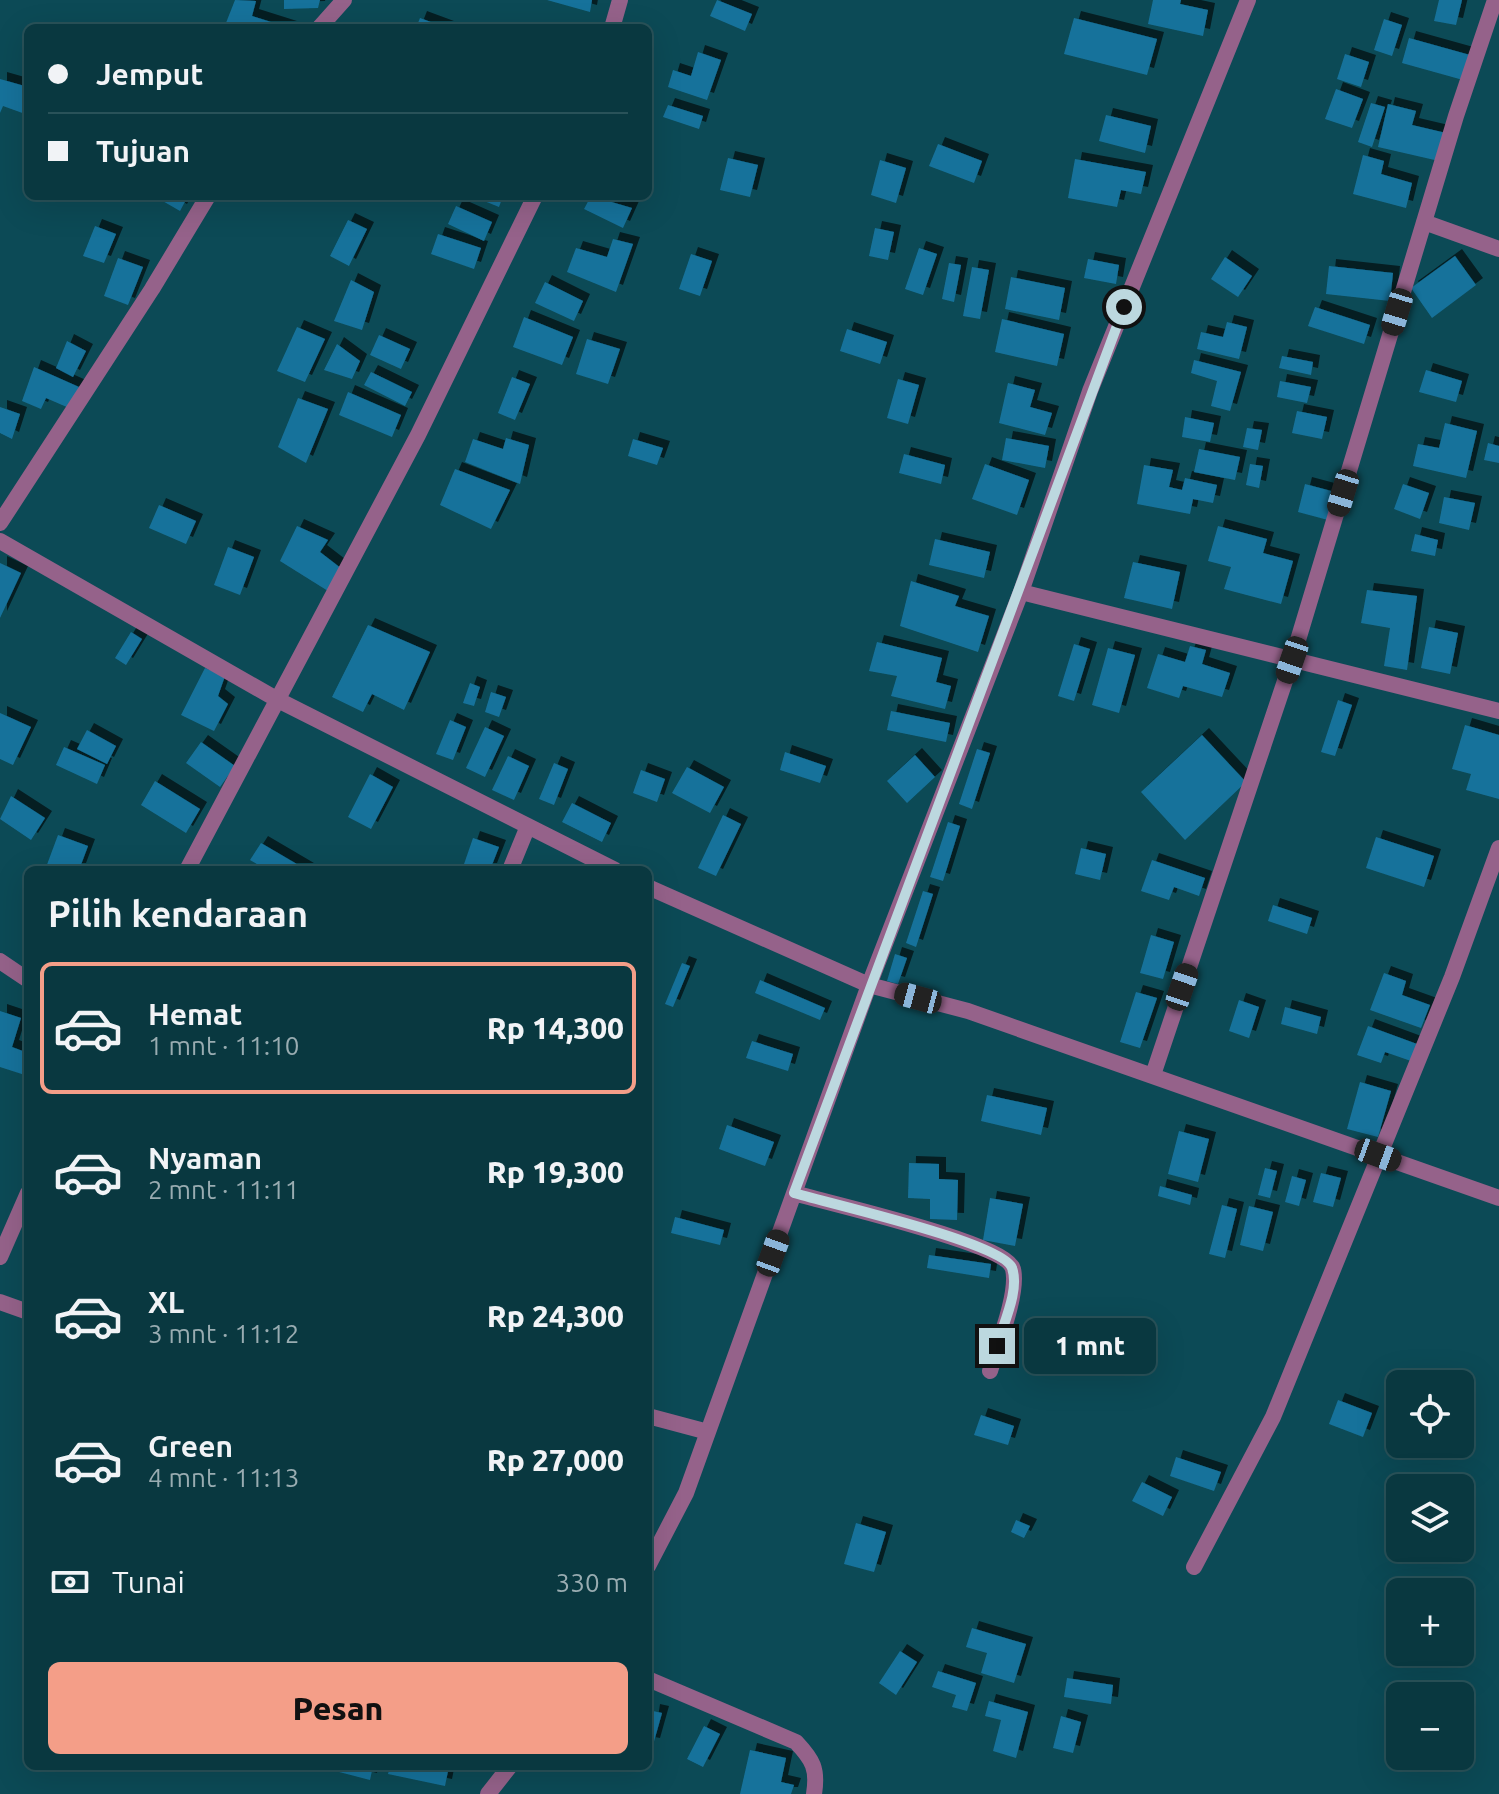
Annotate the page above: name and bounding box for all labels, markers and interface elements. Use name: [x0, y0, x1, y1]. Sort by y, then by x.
text: Jemput: [96, 57, 203, 91]
text: Tujuan: [96, 134, 190, 168]
car: [1379, 286, 1415, 338]
route start: [1106, 289, 1142, 325]
car: [1325, 467, 1361, 519]
car: [1273, 633, 1311, 687]
text: Pilih kendaraan: [48, 893, 308, 934]
car: [1163, 960, 1201, 1014]
car: [892, 980, 944, 1016]
icon: car: [52, 992, 124, 1064]
text: Hemat: [148, 997, 242, 1031]
text: Rp 14,300: [487, 1011, 624, 1045]
text: 1 mnt · 11:10: [148, 1031, 299, 1060]
icon: car: [52, 1136, 124, 1208]
car: [1351, 1136, 1405, 1174]
text: Nyaman: [148, 1141, 262, 1175]
text: Rp 19,300: [487, 1155, 624, 1189]
text: 2 mnt · 11:11: [148, 1175, 299, 1204]
car: [754, 1226, 792, 1280]
icon: car: [52, 1280, 124, 1352]
text: XL: [148, 1285, 184, 1319]
text: Rp 24,300: [487, 1299, 624, 1333]
callout: 1 mnt: [1025, 1318, 1157, 1374]
text: 3 mnt · 11:12: [148, 1319, 299, 1348]
route end: [979, 1328, 1015, 1364]
text: 1 mnt: [1055, 1331, 1125, 1360]
map controls: [1386, 1370, 1474, 1770]
button: locate: [1386, 1370, 1474, 1458]
icon: car: [52, 1424, 124, 1496]
text: Green: [148, 1429, 233, 1463]
text: Rp 27,000: [487, 1443, 624, 1477]
text: 4 mnt · 11:13: [148, 1463, 299, 1492]
button: layers: [1386, 1474, 1474, 1562]
icon: cash: [48, 1560, 92, 1604]
text: Tunai: [112, 1565, 185, 1599]
text: 330 m: [556, 1568, 628, 1597]
button: +: [1386, 1578, 1474, 1666]
button: Pesan: [48, 1662, 628, 1754]
button: −: [1386, 1682, 1474, 1770]

